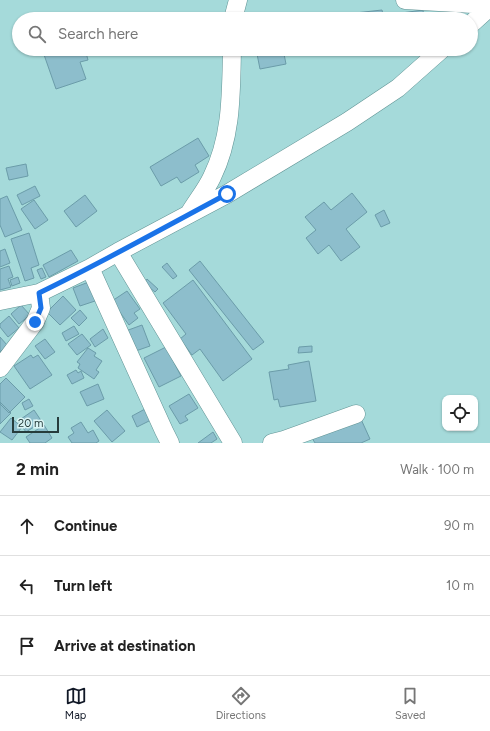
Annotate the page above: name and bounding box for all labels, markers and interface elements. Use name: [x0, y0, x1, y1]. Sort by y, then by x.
search box: [12, 12, 478, 56]
icon: search: [26, 23, 48, 45]
text: Search here: [58, 25, 138, 43]
route start: [218, 185, 236, 203]
route end: [26, 313, 44, 331]
map controls: [442, 395, 478, 431]
button: locate: [442, 395, 478, 431]
scale bar: [12, 415, 59, 434]
text: 20 m: [18, 417, 43, 430]
text: 2 min: [16, 459, 59, 479]
text: Walk · 100 m: [400, 462, 474, 477]
icon: ahead: [16, 515, 38, 537]
text: Continue: [54, 517, 117, 535]
text: 90 m: [444, 518, 474, 533]
icon: left: [16, 575, 38, 597]
text: Turn left: [54, 577, 112, 595]
text: 10 m: [446, 578, 474, 593]
icon: arrive: [16, 635, 38, 657]
text: Arrive at destination: [54, 637, 195, 655]
tab: Map: [65, 685, 87, 722]
tab: Directions: [216, 685, 266, 722]
tab: Saved: [395, 685, 425, 722]

